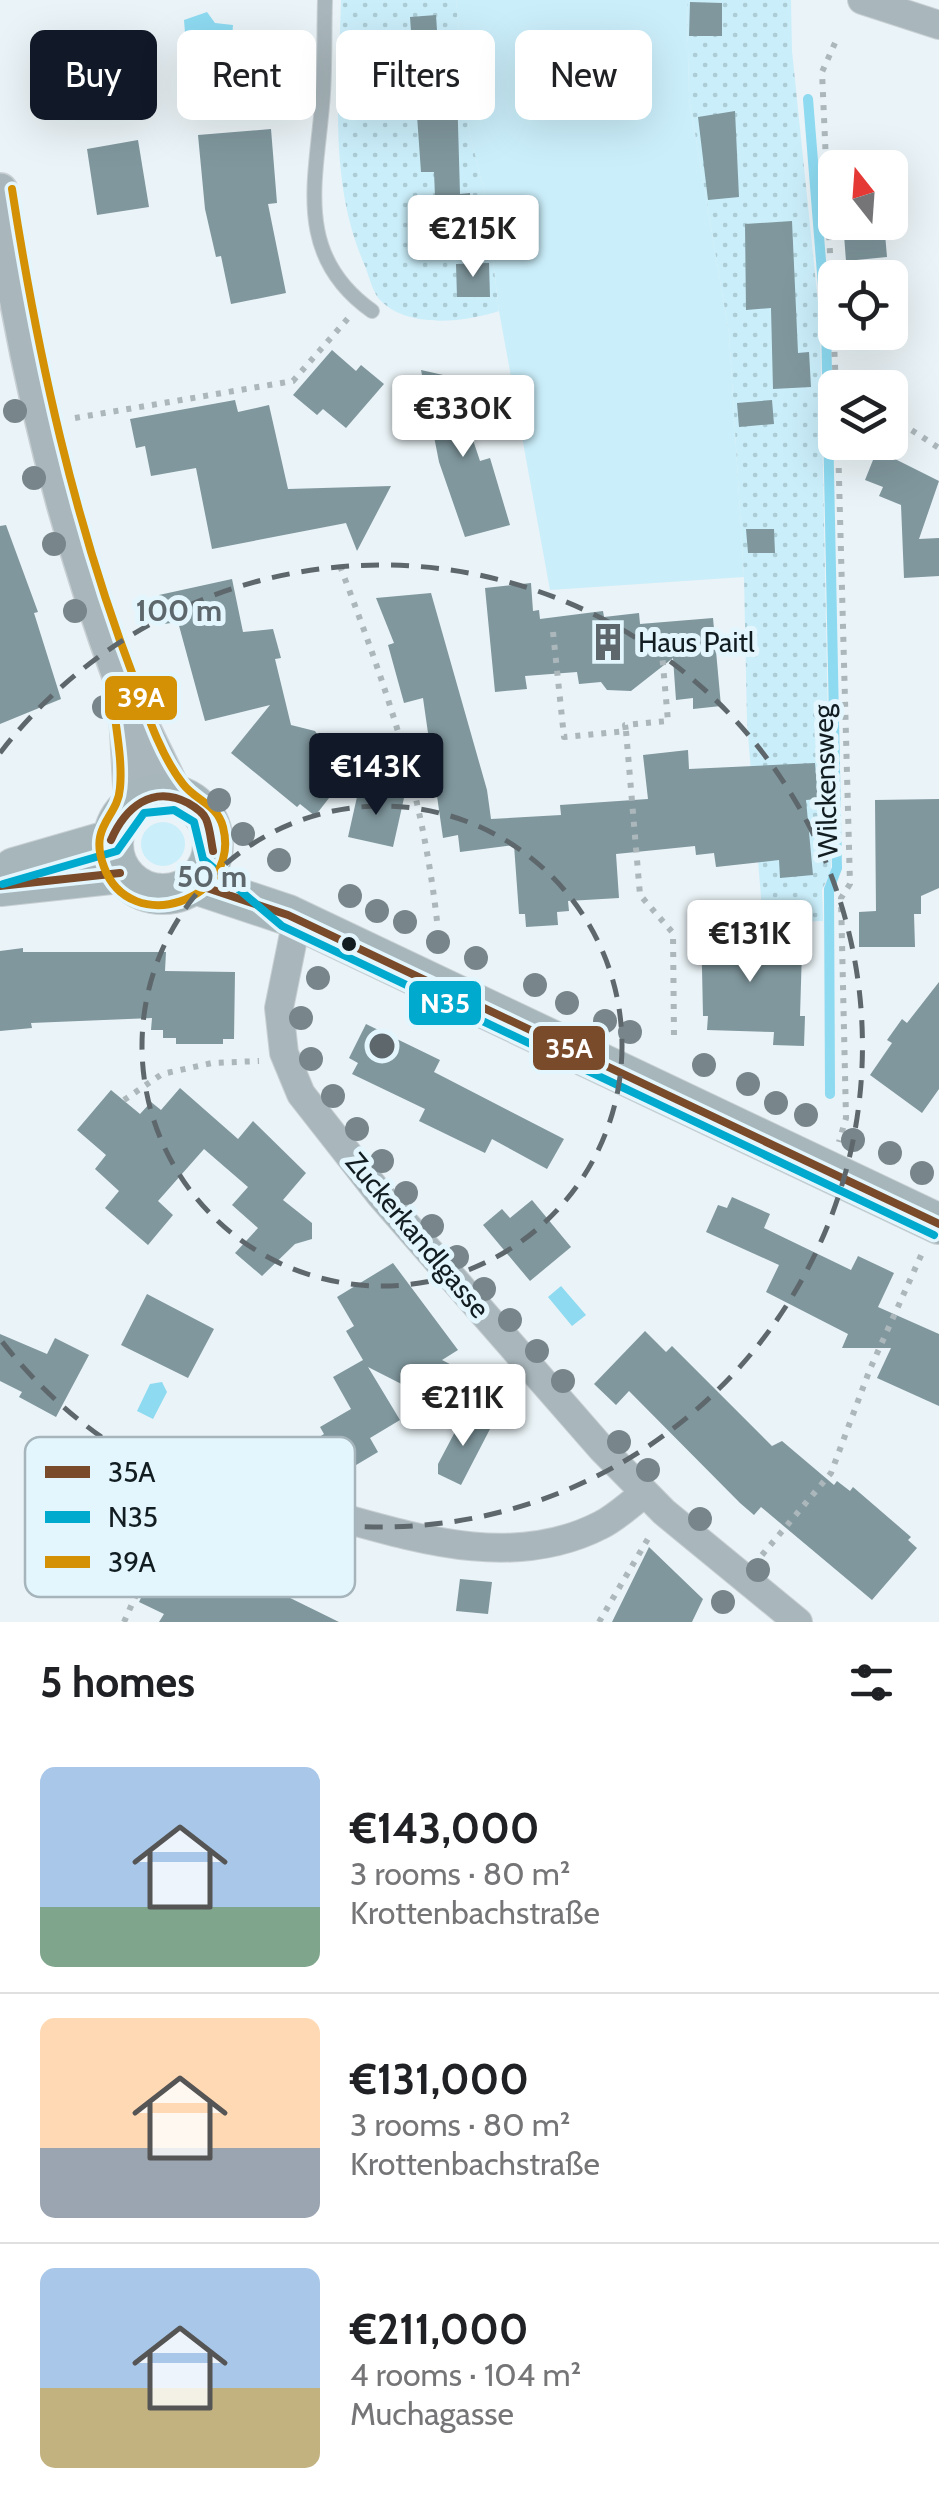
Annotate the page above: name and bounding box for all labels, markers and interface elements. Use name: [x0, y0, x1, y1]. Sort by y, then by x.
chip: Buy: [30, 30, 157, 120]
chip: Rent: [177, 30, 316, 120]
chip: Filters: [336, 30, 495, 120]
chip: New: [515, 30, 652, 120]
north arrow: [818, 150, 908, 240]
map controls: [818, 150, 908, 460]
pin: €215K: [403, 195, 543, 280]
text: €215K: [430, 208, 516, 247]
button: locate: [818, 260, 908, 350]
button: layers: [818, 370, 908, 460]
pin: €330K: [393, 375, 533, 460]
text: €330K: [414, 388, 512, 427]
text: 100 m: [136, 592, 222, 629]
building icon: Haus Paitl: [587, 621, 629, 663]
place label: Haus Paitl: [638, 625, 755, 659]
line badge: 39A: [103, 674, 179, 722]
text: 39A: [117, 680, 165, 714]
street label: Wilckensweg: [805, 703, 845, 858]
pin: €143K: [306, 733, 446, 818]
text: €143K: [331, 746, 421, 785]
text: 50 m: [177, 858, 247, 895]
pin: €131K: [680, 900, 820, 985]
text: €131K: [709, 913, 791, 952]
unlabelled marker: [339, 934, 359, 954]
line badge: N35: [407, 979, 483, 1027]
text: N35: [420, 986, 470, 1020]
line badge: 35A: [531, 1024, 607, 1072]
centre of rings: [364, 1028, 400, 1064]
text: 35A: [545, 1031, 593, 1065]
street label: Zuckerkandlgasse: [339, 1145, 497, 1325]
pin: €211K: [393, 1364, 533, 1449]
text: €211K: [422, 1377, 504, 1416]
legend: [25, 1437, 355, 1597]
text: 35A: [108, 1455, 156, 1489]
text: N35: [108, 1500, 158, 1534]
text: 39A: [108, 1545, 156, 1579]
icon: filters: [844, 1655, 899, 1710]
text: 5 homes: [40, 1656, 195, 1708]
text: €143,000: [350, 1802, 539, 1854]
icon: home: [120, 1807, 240, 1927]
text: 3 rooms · 80 m²: [350, 1854, 570, 1893]
text: Krottenbachstraße: [350, 1893, 600, 1932]
text: €131,000: [350, 2053, 529, 2105]
icon: home: [120, 2058, 240, 2178]
text: 3 rooms · 80 m²: [350, 2105, 570, 2144]
text: Krottenbachstraße: [350, 2144, 600, 2183]
text: €211,000: [350, 2303, 528, 2355]
icon: home: [120, 2308, 240, 2428]
text: 4 rooms · 104 m²: [350, 2355, 581, 2394]
text: Muchagasse: [350, 2394, 514, 2433]

